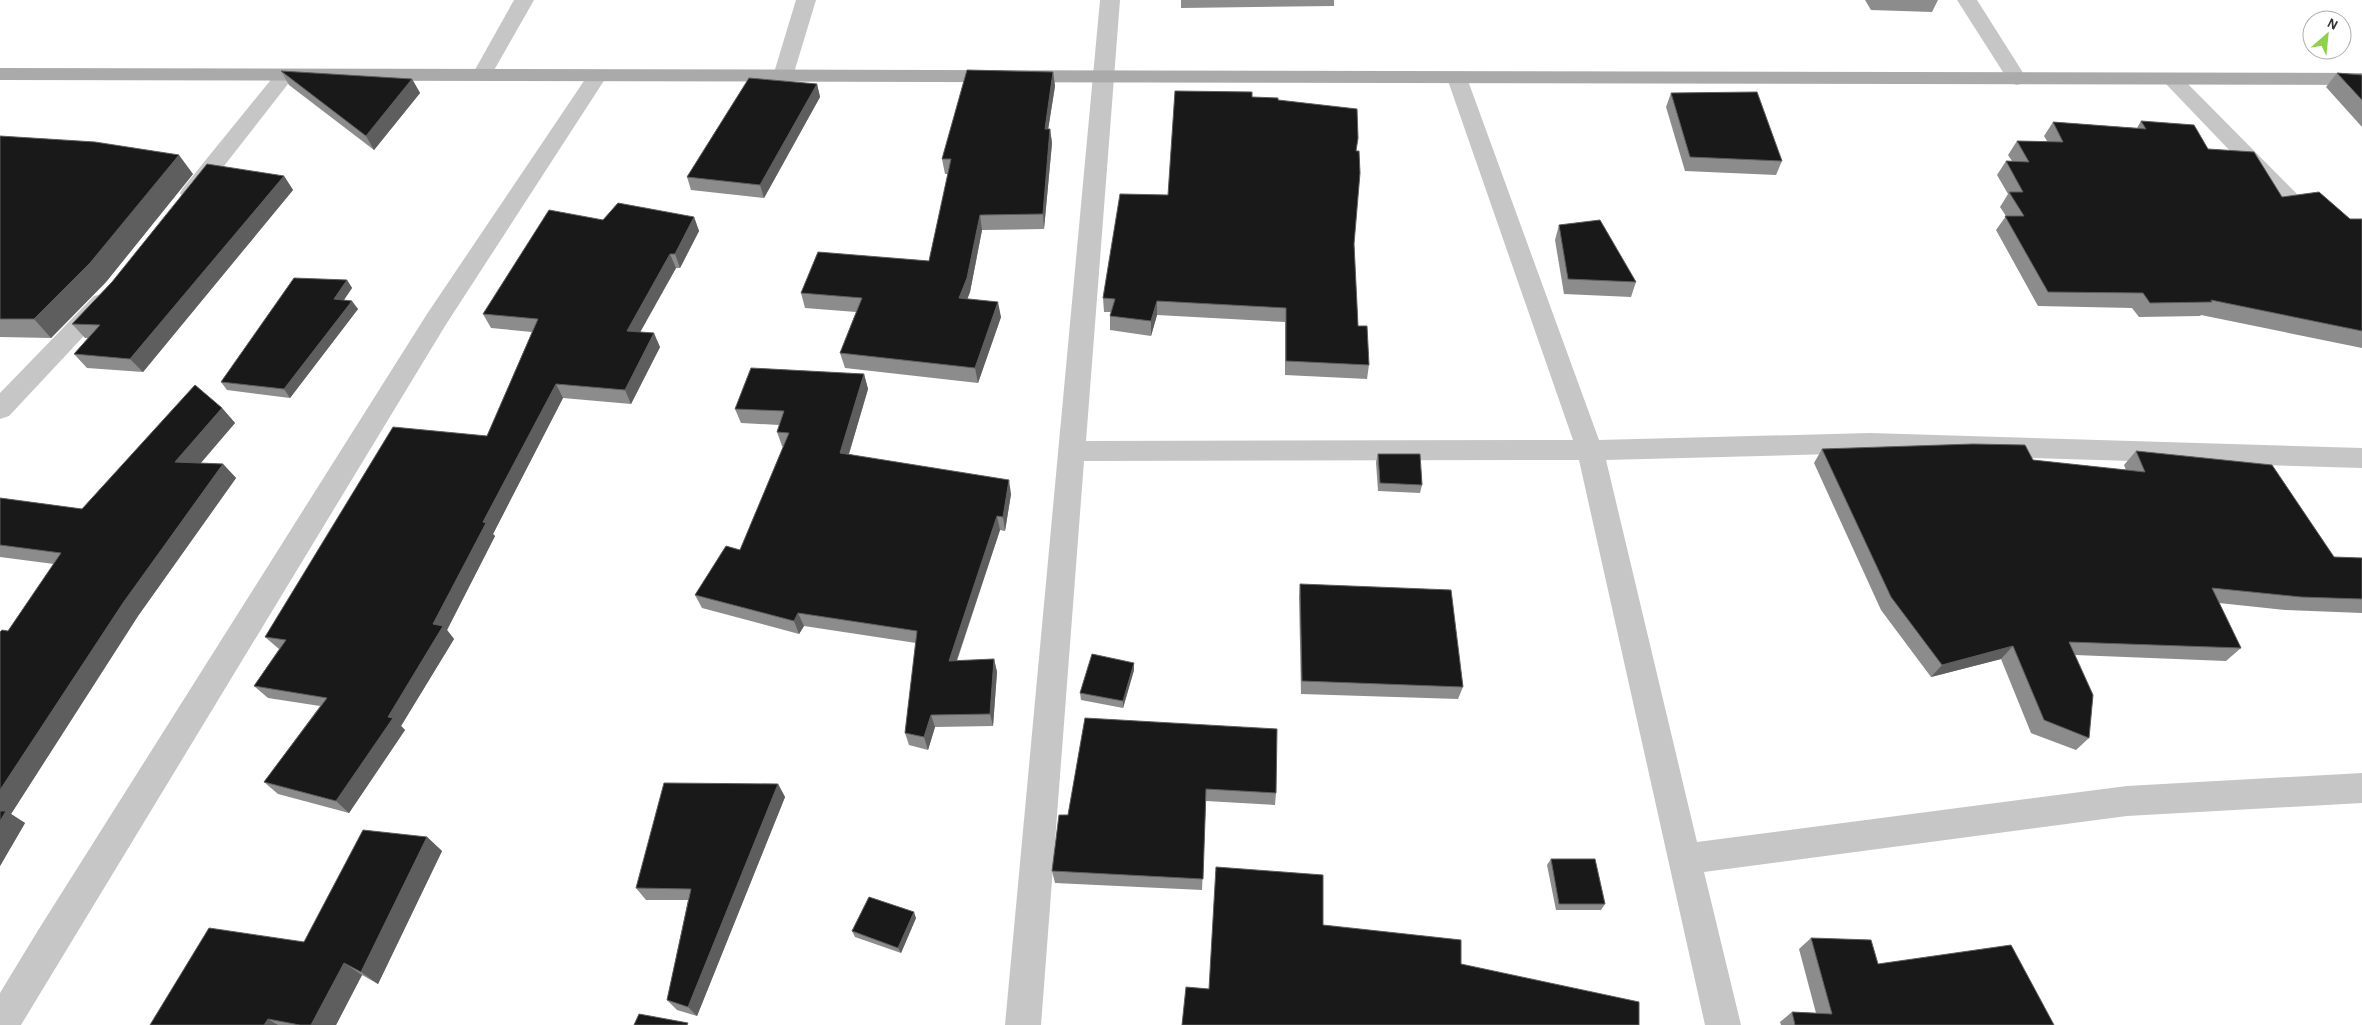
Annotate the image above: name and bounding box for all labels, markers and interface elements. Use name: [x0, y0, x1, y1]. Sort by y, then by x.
north arrow: [2302, 10, 2352, 60]
text: N: [2325, 16, 2340, 33]

